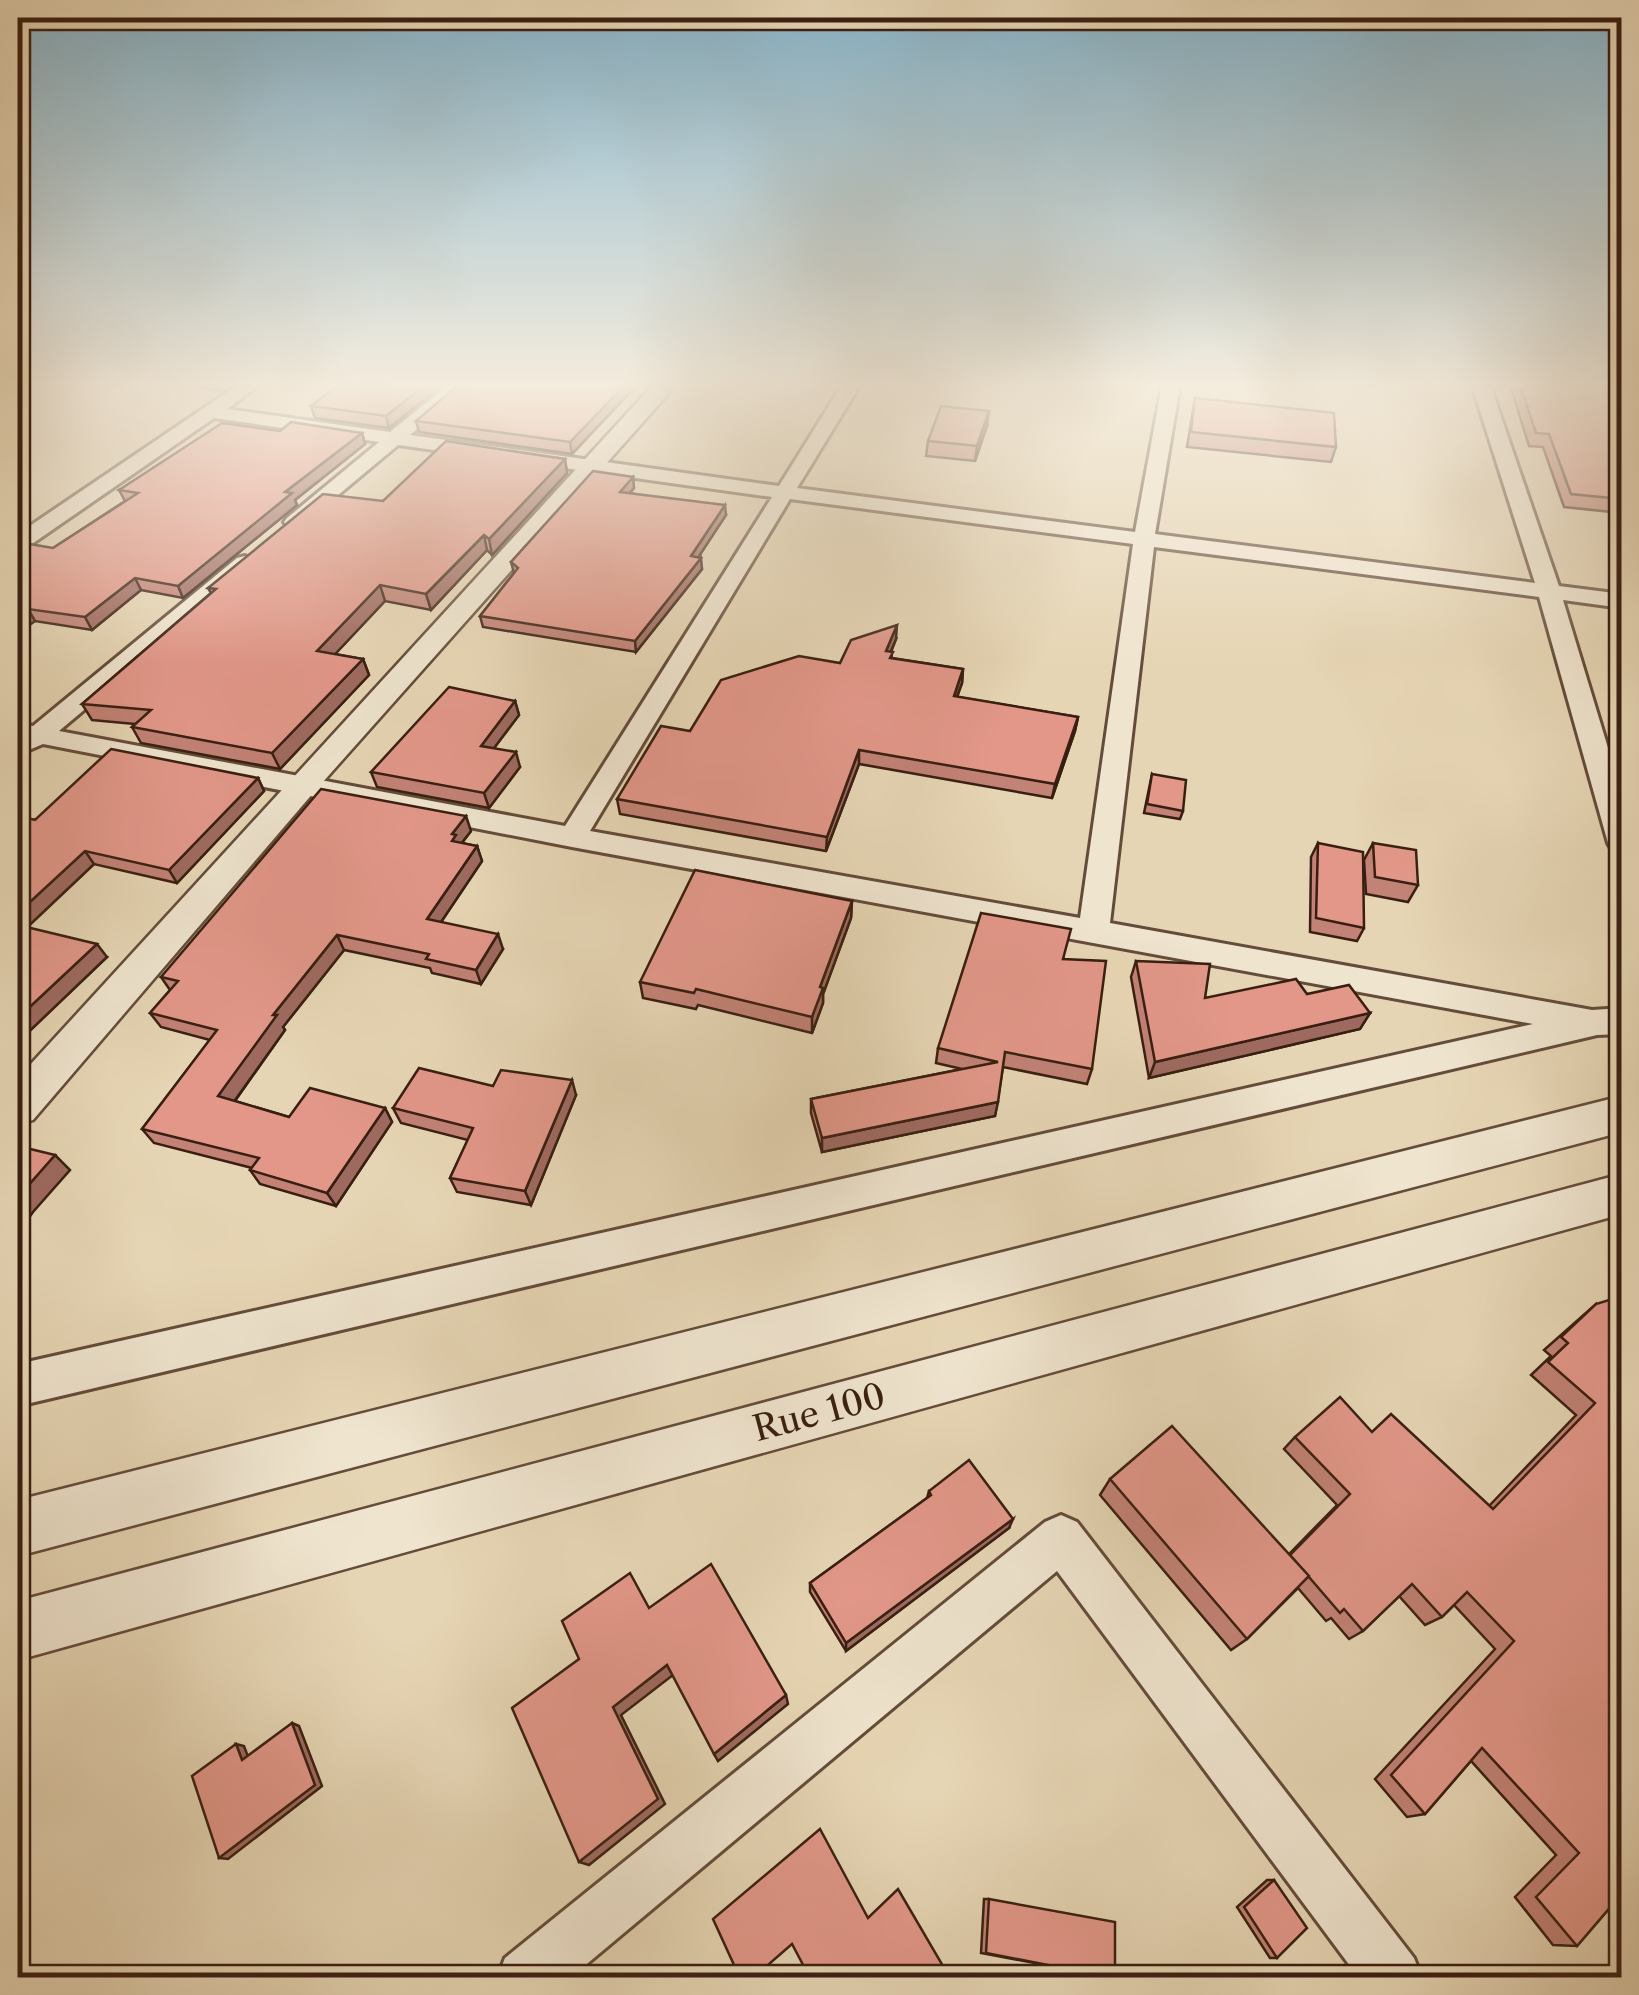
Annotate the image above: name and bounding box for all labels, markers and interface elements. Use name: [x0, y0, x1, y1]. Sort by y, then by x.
street label: Rue 100: [748, 1374, 890, 1450]

